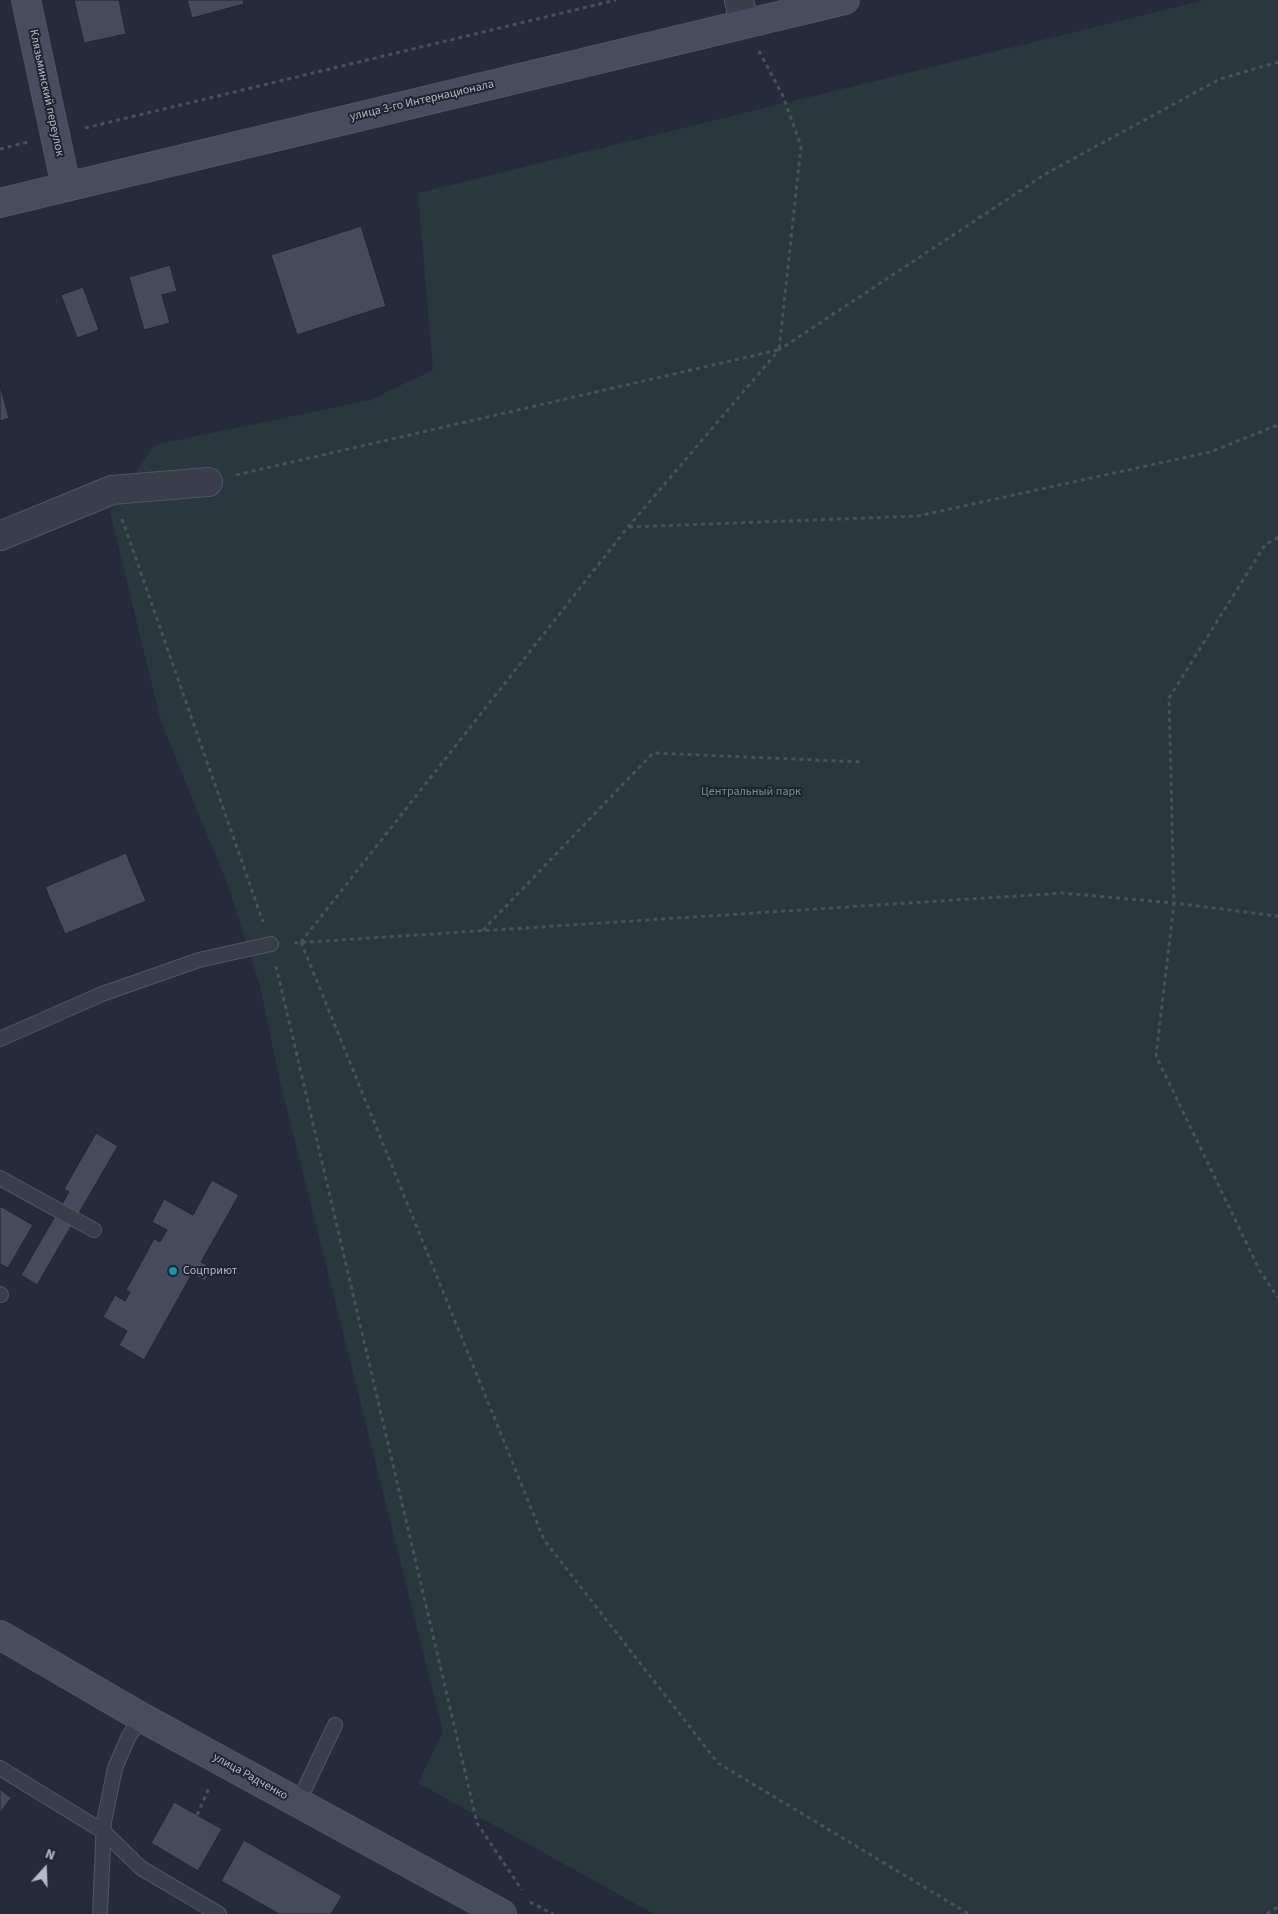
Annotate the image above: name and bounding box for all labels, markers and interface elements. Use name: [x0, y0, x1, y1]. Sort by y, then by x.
street label: Клязьминский переулок: [26, 28, 66, 158]
street label: улица 3-го Интернационала: [349, 77, 495, 125]
park label: Центральный парк: [701, 785, 801, 799]
place label: Соцприют: [183, 1264, 237, 1278]
marker: Соцприют: [167, 1265, 179, 1277]
street label: улица Радченко: [210, 1750, 290, 1804]
north arrow: [20, 1844, 70, 1894]
text: N: [42, 1844, 58, 1866]

